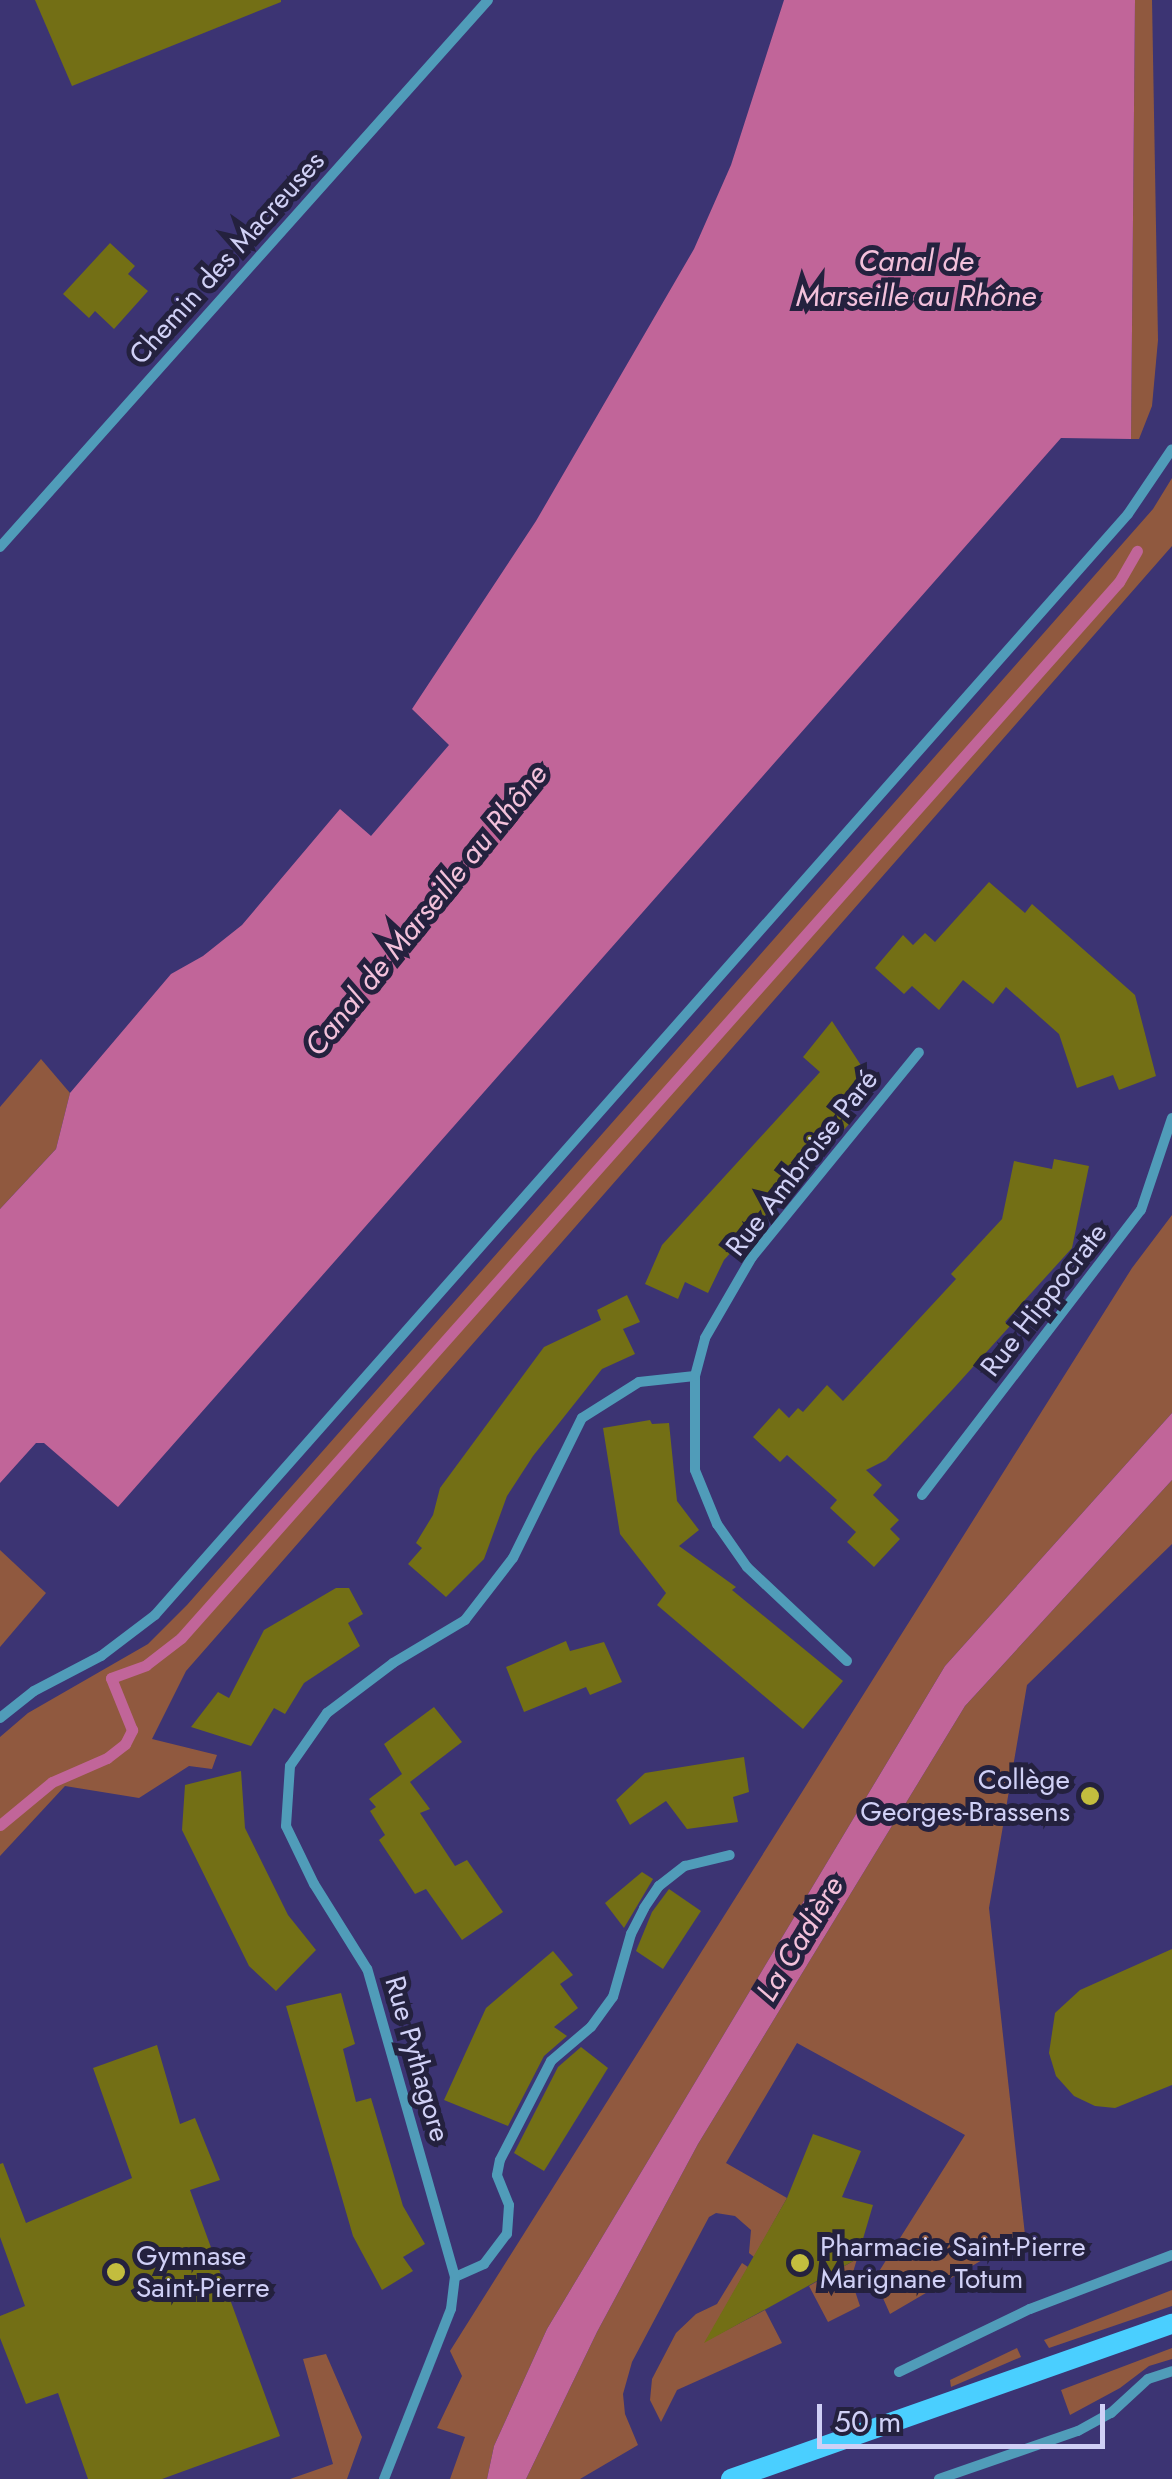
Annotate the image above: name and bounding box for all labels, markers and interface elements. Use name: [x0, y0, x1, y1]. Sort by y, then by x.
street label: Chemin des Macreuses: [122, 144, 332, 372]
water label: Canal de Marseille au Rhône: [796, 243, 1036, 314]
water label: Canal de Marseille au Rhône: [297, 757, 555, 1063]
street label: Rue Ambroise Paré: [719, 1063, 885, 1263]
street label: Rue Hippocrate: [974, 1217, 1114, 1383]
place label: Collège Georges-Brassens: [860, 1763, 1070, 1829]
marker: Collège Georges-Brassens: [1079, 1785, 1101, 1807]
water label: La Cadière: [749, 1870, 851, 2008]
street label: Rue Pythagore: [377, 1972, 457, 2146]
place label: Pharmacie Saint-Pierre Marignane Totum: [820, 2230, 1086, 2296]
place label: Gymnase Saint-Pierre: [136, 2239, 270, 2305]
marker: Pharmacie Saint-Pierre Marignane Totum: [789, 2252, 811, 2274]
marker: Gymnase Saint-Pierre: [105, 2261, 127, 2283]
scale bar: [822, 2384, 1110, 2446]
text: 50 m: [834, 2400, 901, 2443]

